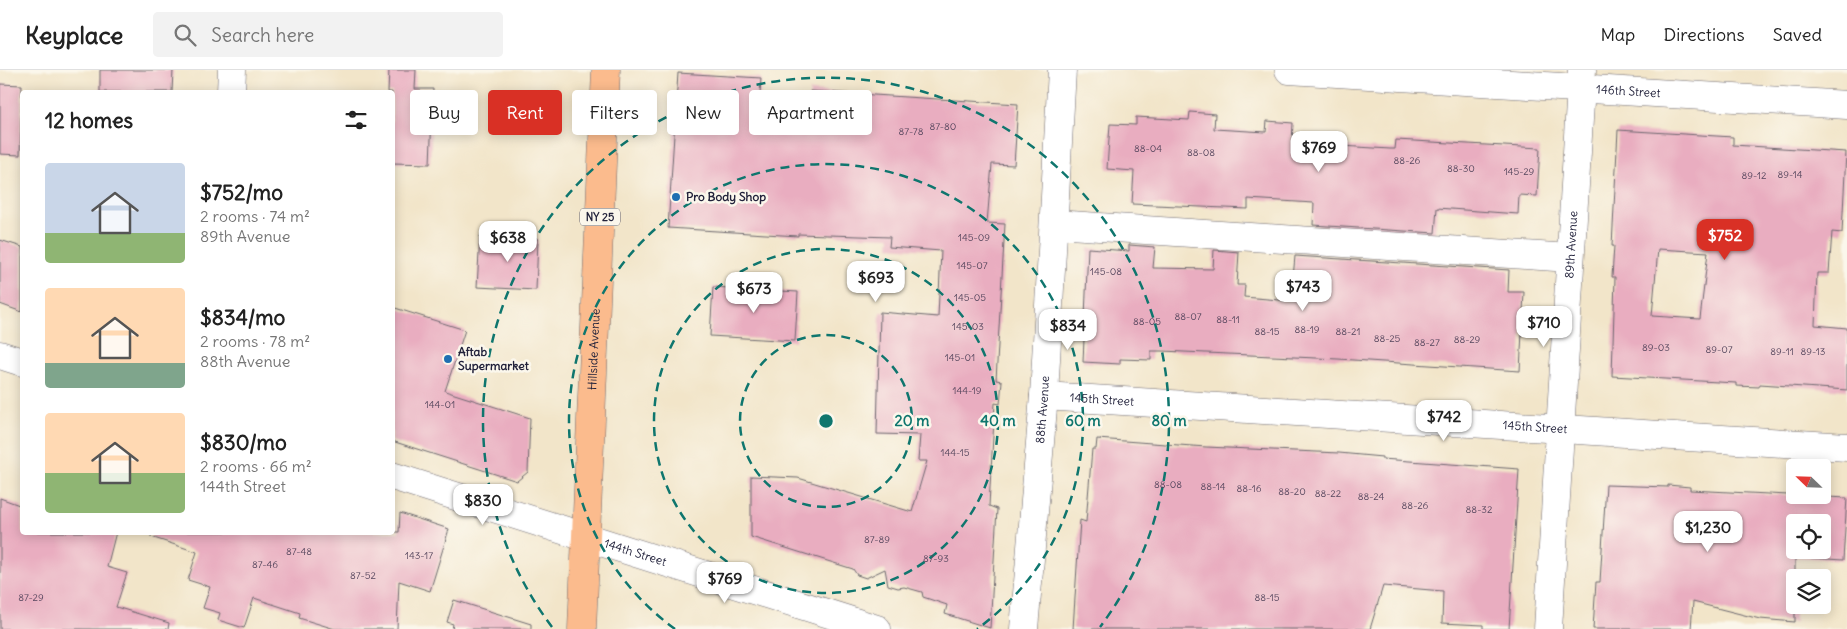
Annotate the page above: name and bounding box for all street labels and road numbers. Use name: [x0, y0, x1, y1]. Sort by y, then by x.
street label: 146th Street: [1596, 81, 1661, 100]
road number: NY 25: [580, 208, 620, 226]
street label: 89th Avenue: [1561, 210, 1580, 279]
street label: Hillside Avenue: [584, 308, 603, 390]
street label: 88th Avenue: [1032, 375, 1052, 444]
street label: 145th Street: [1069, 390, 1135, 409]
street label: 145th Street: [1502, 417, 1568, 436]
street label: 144th Street: [602, 535, 668, 569]

